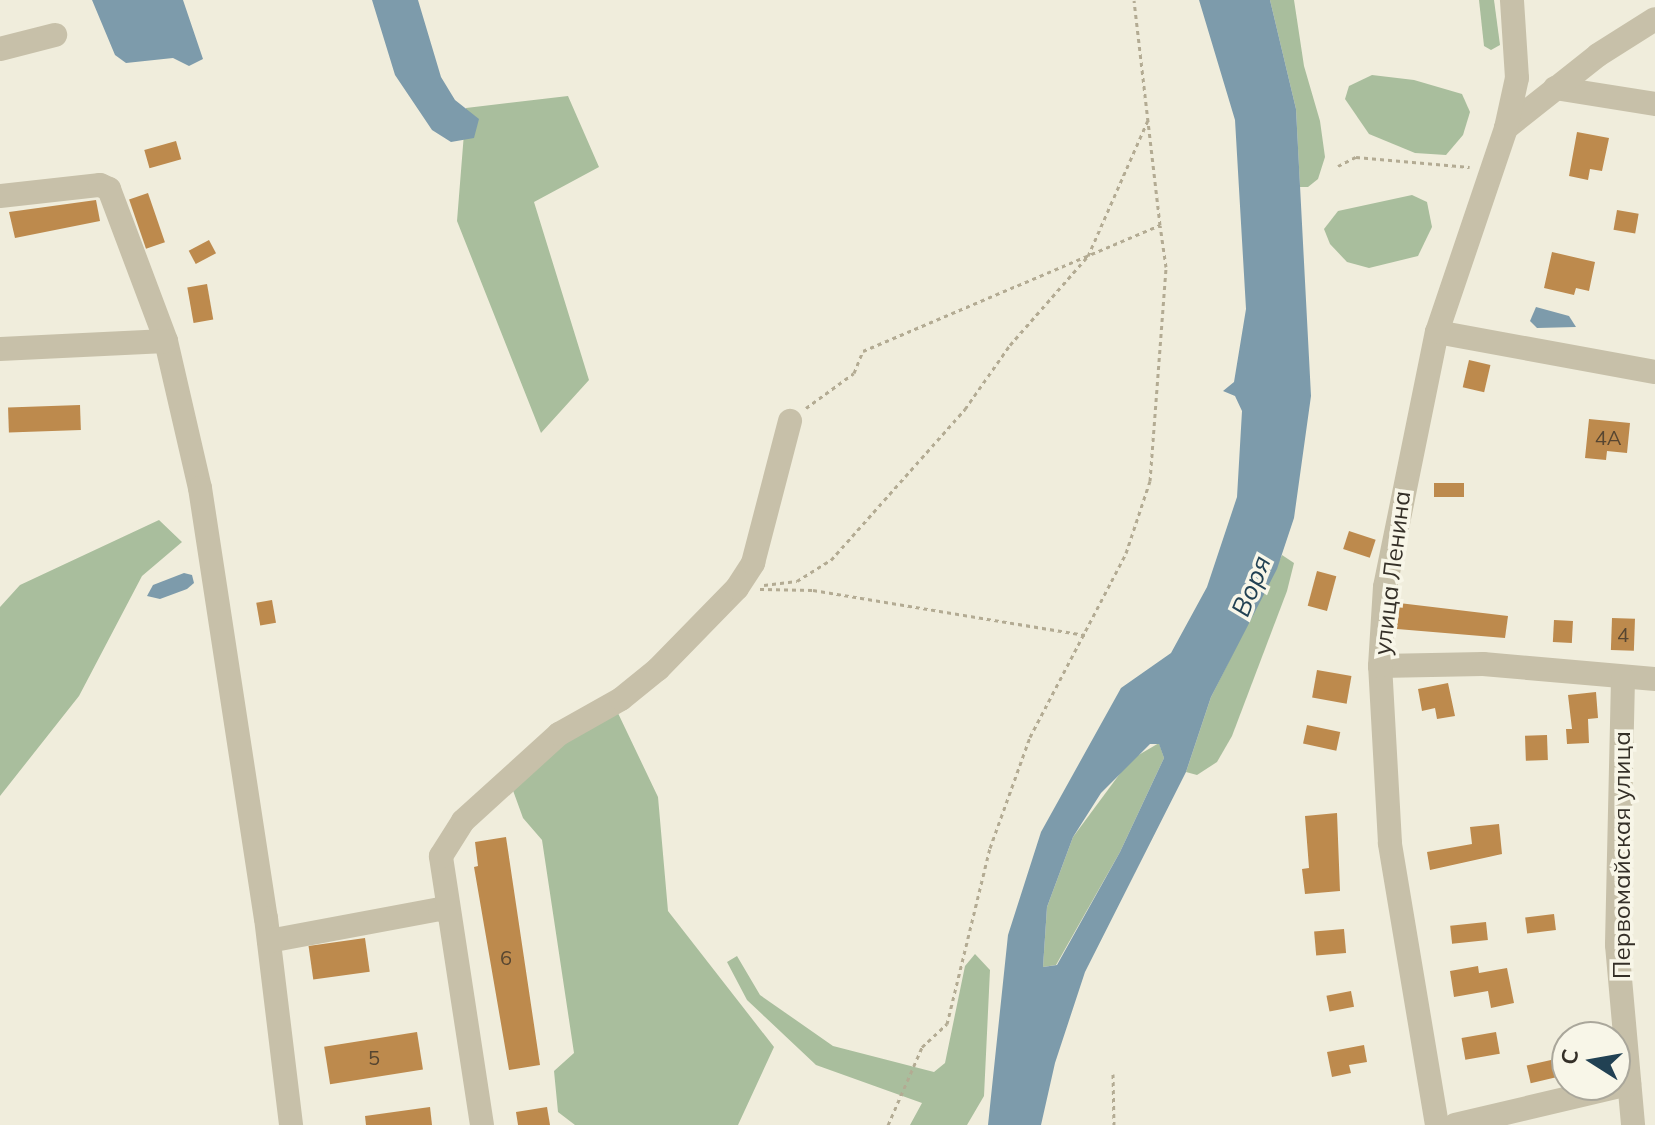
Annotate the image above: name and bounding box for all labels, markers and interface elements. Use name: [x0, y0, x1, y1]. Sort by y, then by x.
house number: 4А: [1595, 425, 1621, 449]
street label: улица Ленина: [1368, 489, 1416, 657]
water label: Воря: [1225, 551, 1277, 621]
house number: 4: [1617, 622, 1629, 646]
street label: Первомайская улица: [1608, 731, 1636, 979]
house number: 6: [500, 945, 512, 969]
north arrow: [1551, 1021, 1631, 1101]
house number: 5: [368, 1045, 380, 1069]
text: С: [1554, 1047, 1585, 1067]

